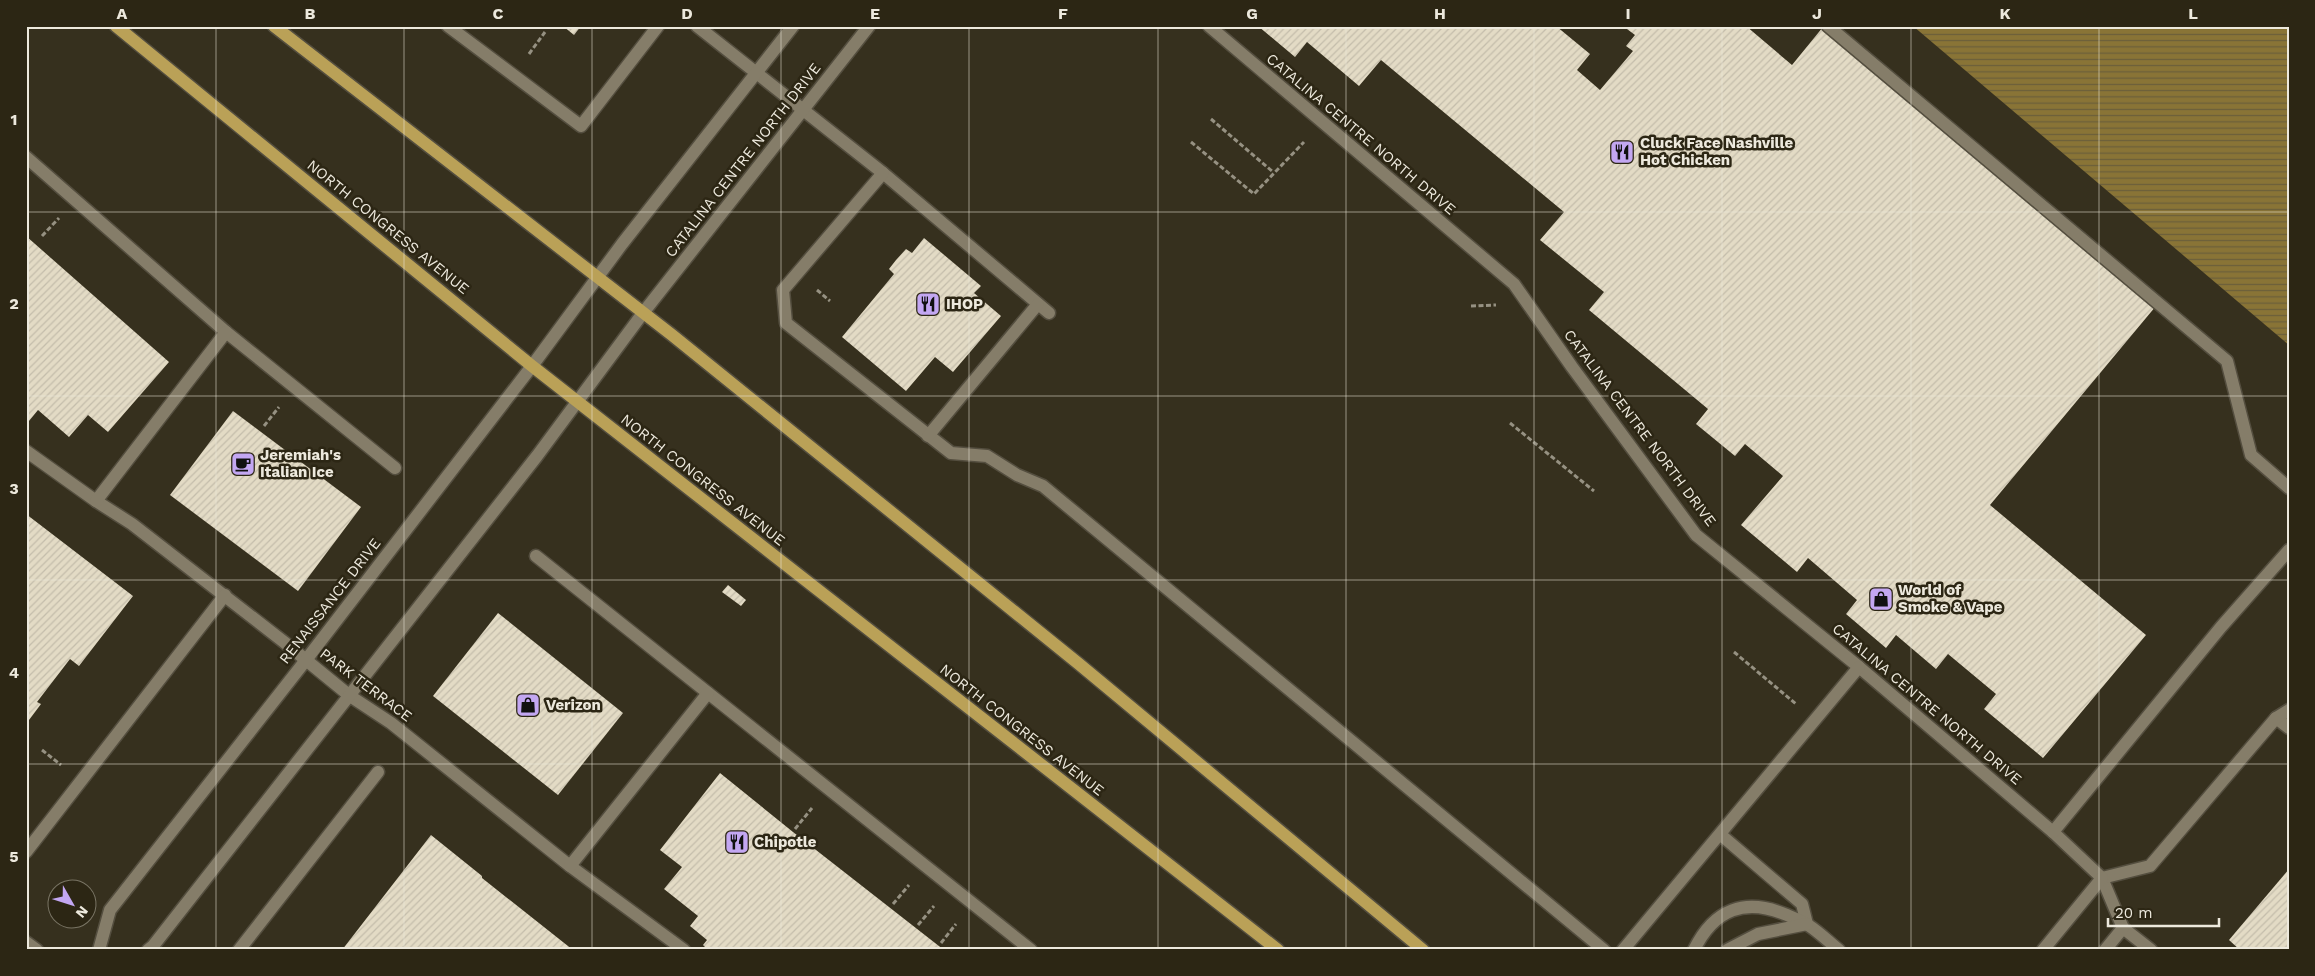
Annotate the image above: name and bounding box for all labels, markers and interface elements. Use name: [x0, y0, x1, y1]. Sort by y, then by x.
text: A: [117, 4, 128, 23]
text: B: [305, 4, 316, 23]
text: C: [493, 4, 504, 23]
text: D: [681, 4, 693, 23]
text: E: [870, 4, 880, 23]
text: F: [1058, 4, 1068, 23]
text: G: [1246, 4, 1258, 23]
text: H: [1434, 4, 1446, 23]
text: I: [1625, 4, 1631, 23]
text: J: [1812, 4, 1822, 23]
text: K: [1999, 4, 2011, 23]
text: L: [2188, 4, 2198, 23]
street label: CATALINA CENTRE NORTH DRIVE: [1263, 49, 1459, 219]
street label: CATALINA CENTRE NORTH DRIVE: [662, 59, 824, 261]
text: 1: [11, 110, 17, 129]
place label: Cluck Face Nashville Hot Chicken: [1640, 134, 1793, 169]
restaurant icon: Cluck Face Nashville Hot Chicken: [1609, 139, 1635, 165]
street label: NORTH CONGRESS AVENUE: [303, 156, 473, 298]
restaurant icon: IHOP: [915, 291, 941, 317]
text: 2: [9, 294, 19, 313]
place label: IHOP: [946, 295, 983, 313]
street label: CATALINA CENTRE NORTH DRIVE: [1560, 326, 1720, 530]
street label: NORTH CONGRESS AVENUE: [617, 410, 789, 550]
place label: Jeremiah's Italian Ice: [260, 446, 341, 481]
cafe icon: Jeremiah's Italian Ice: [230, 451, 256, 477]
text: 3: [9, 479, 19, 498]
street label: RENAISSANCE DRIVE: [275, 535, 385, 667]
place label: World of Smoke & Vape: [1898, 581, 2003, 616]
shop icon: World of Smoke & Vape: [1868, 586, 1894, 612]
street label: CATALINA CENTRE NORTH DRIVE: [1829, 619, 2025, 789]
street label: PARK TERRACE: [316, 645, 416, 725]
street label: NORTH CONGRESS AVENUE: [936, 660, 1108, 800]
text: 4: [9, 663, 19, 682]
shop icon: Verizon: [515, 692, 541, 718]
place label: Verizon: [546, 696, 601, 714]
restaurant icon: Chipotle: [724, 829, 750, 855]
place label: Chipotle: [754, 833, 817, 851]
text: 5: [9, 847, 19, 866]
north arrow: [48, 878, 98, 928]
scale bar: [2108, 896, 2219, 928]
text: N: [73, 903, 92, 921]
text: 20 m: [2115, 904, 2153, 922]

